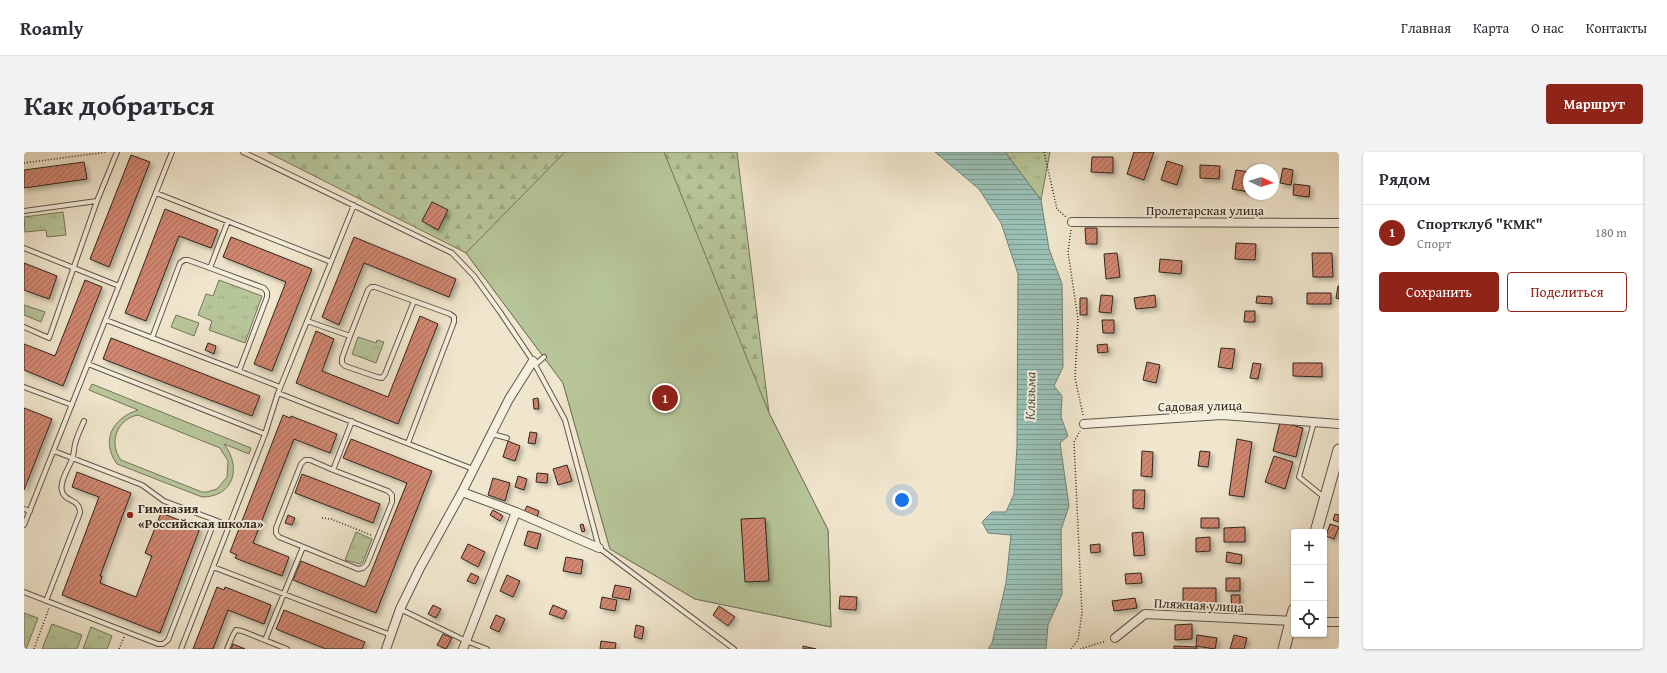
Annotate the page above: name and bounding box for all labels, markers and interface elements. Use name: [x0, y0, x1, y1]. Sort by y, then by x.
text: Roamly: [20, 14, 84, 42]
text: Главная: [1401, 18, 1451, 38]
text: Карта: [1473, 18, 1509, 38]
text: О нас: [1531, 18, 1564, 38]
text: Контакты: [1586, 18, 1647, 38]
text: Как добраться: [24, 84, 214, 125]
button: Маршрут: [1546, 84, 1643, 124]
north arrow: [1243, 164, 1279, 200]
text: Рядом: [1379, 166, 1430, 191]
street label: Пролетарская улица: [1146, 201, 1265, 220]
text: Спортклуб "КМК": [1417, 213, 1543, 234]
text: 1: [1389, 223, 1395, 242]
text: 180 m: [1595, 223, 1627, 242]
text: Спорт: [1417, 234, 1451, 253]
button: Сохранить: [1379, 272, 1499, 312]
button: Поделиться: [1507, 272, 1627, 312]
water label: Клязьма: [1020, 371, 1040, 420]
pin: 1: [652, 383, 678, 413]
street label: Садовая улица: [1158, 396, 1243, 416]
your location: [892, 490, 912, 510]
place label: Гимназия «Российская школа»: [138, 499, 264, 533]
marker: Гимназия «Российская школа»: [125, 510, 135, 520]
map controls: [1291, 529, 1327, 637]
button: +: [1291, 529, 1327, 565]
button: −: [1291, 565, 1327, 601]
street label: Пляжная улица: [1154, 593, 1245, 617]
button: locate: [1291, 601, 1327, 637]

